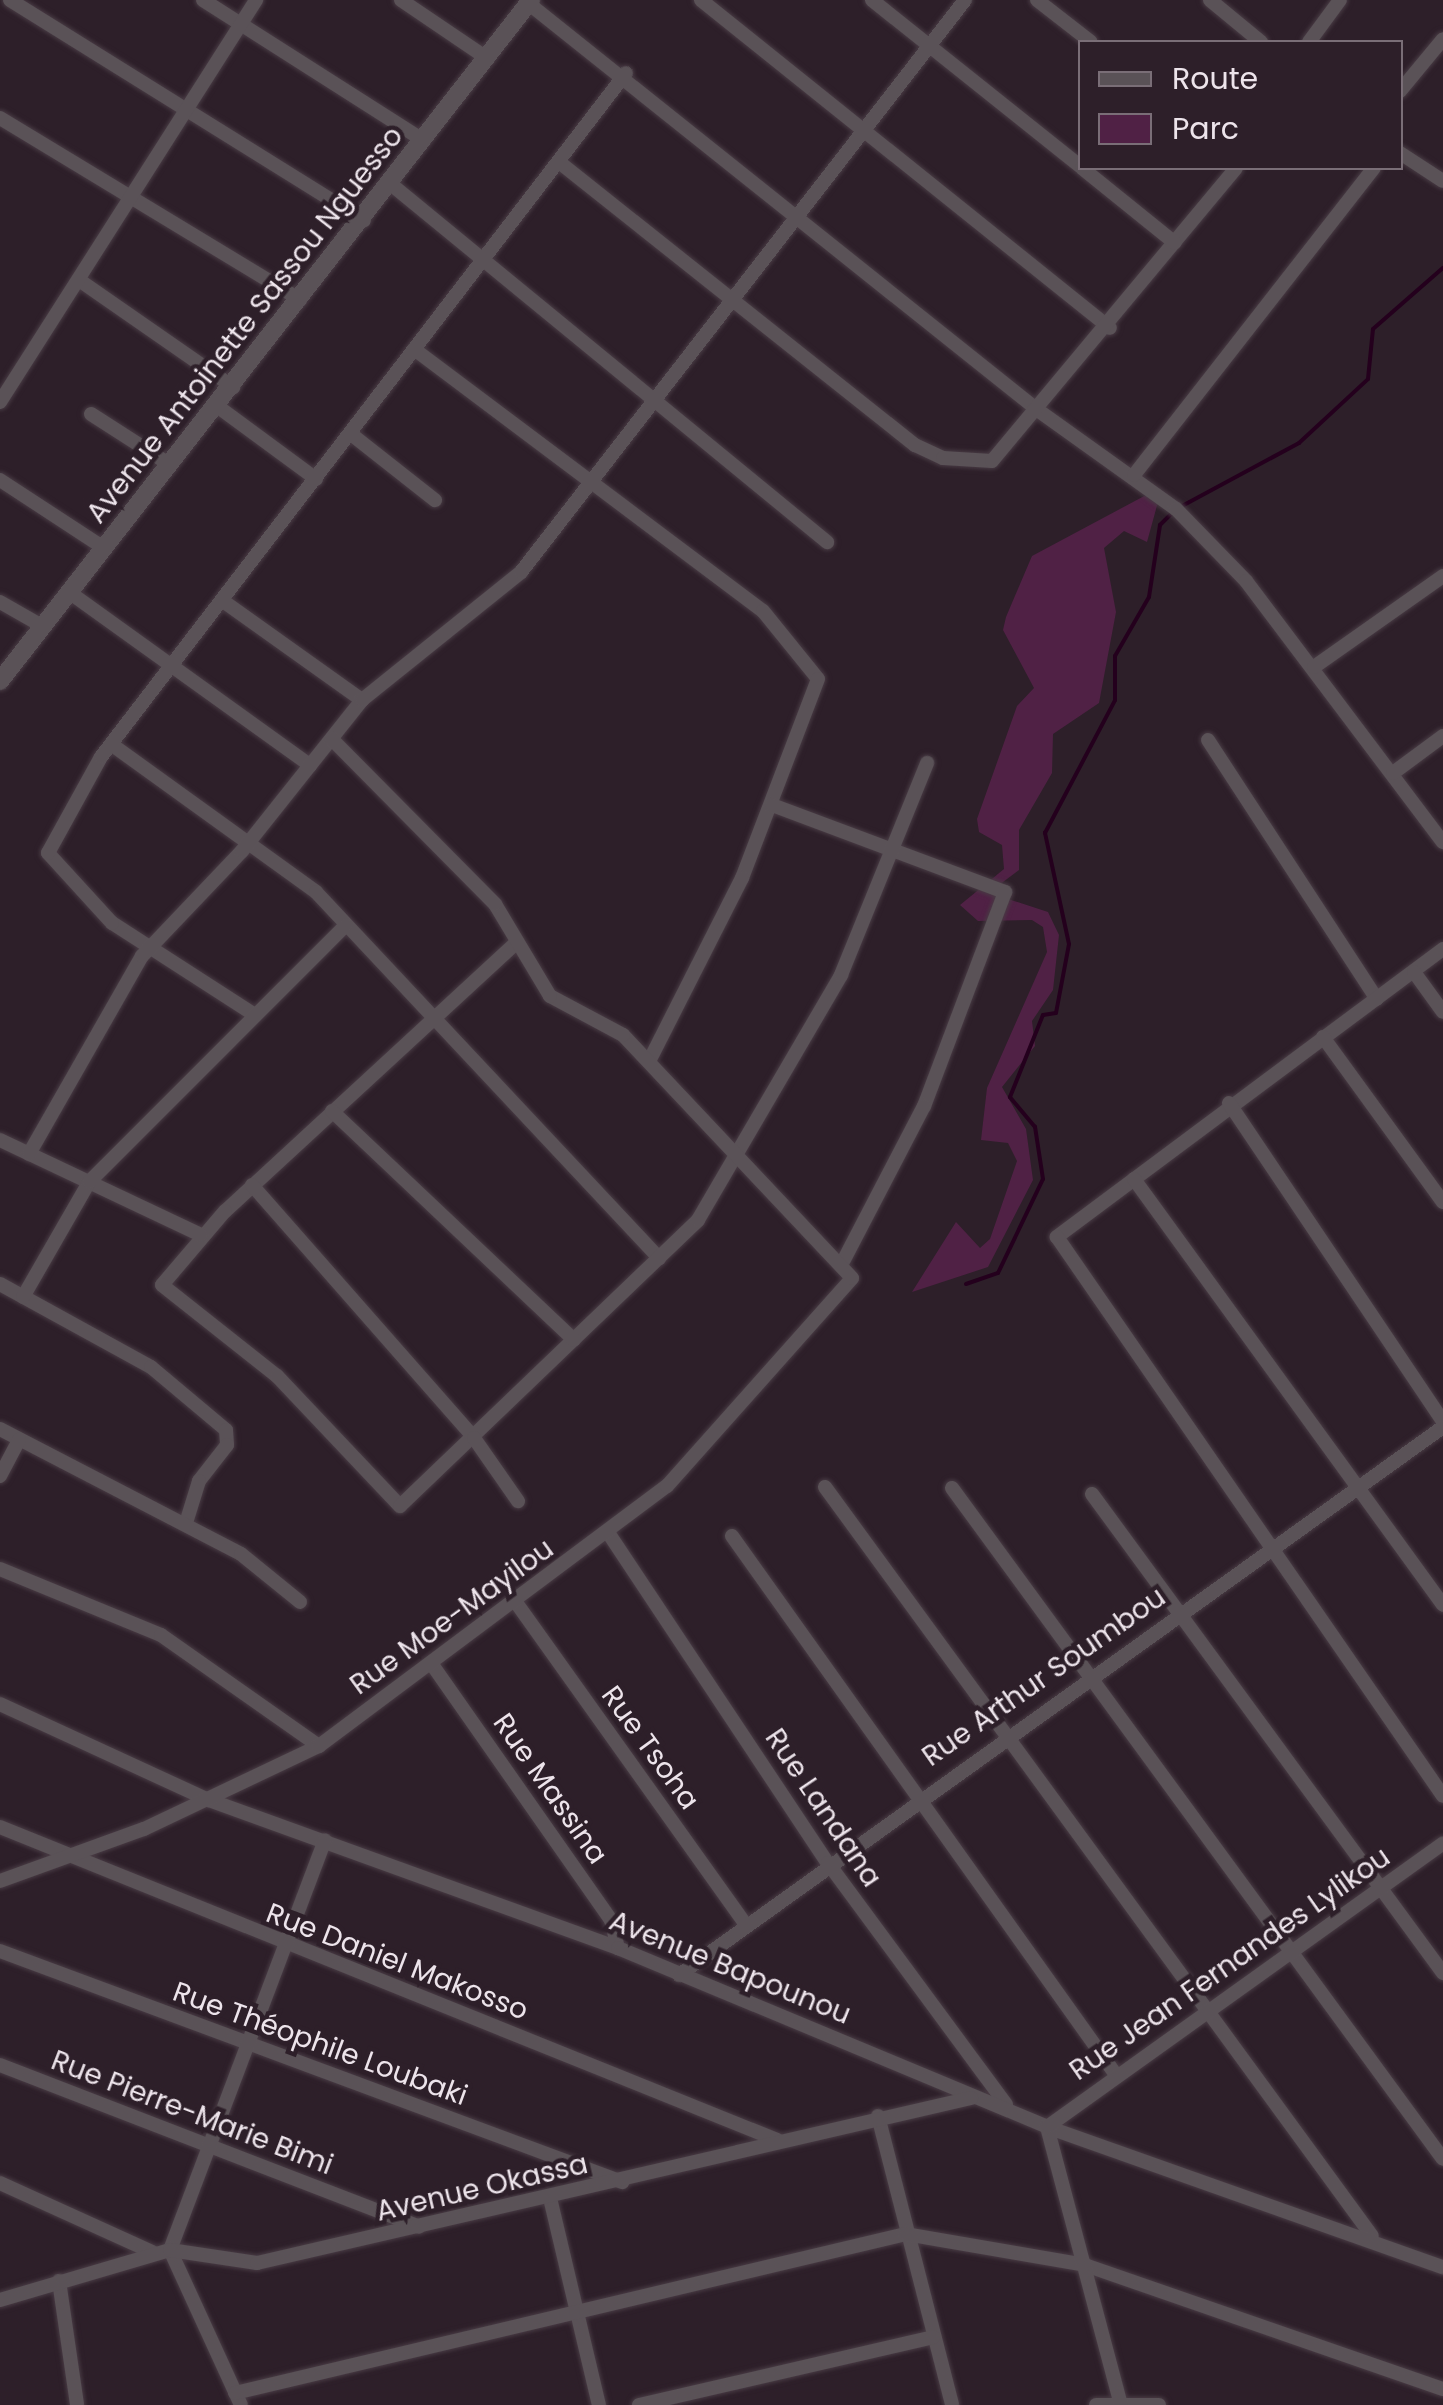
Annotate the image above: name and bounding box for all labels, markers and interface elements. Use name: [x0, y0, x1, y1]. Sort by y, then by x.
legend: [1078, 40, 1403, 170]
text: Route: [1172, 57, 1258, 100]
text: Parc: [1172, 107, 1239, 150]
street label: Avenue Antoinette Sassou Nguesso: [80, 120, 410, 530]
street label: Rue Moe-Mayilou: [344, 1532, 560, 1702]
street label: Rue Arthur Soumbou: [916, 1580, 1172, 1774]
street label: Rue Tsoha: [594, 1680, 706, 1816]
street label: Rue Massina: [486, 1707, 614, 1871]
street label: Rue Landana: [758, 1723, 888, 1893]
street label: Rue Jean Fernandes Lylikou: [1063, 1840, 1397, 2088]
street label: Rue Daniel Makosso: [261, 1897, 533, 2027]
street label: Avenue Bapounou: [604, 1904, 856, 2032]
street label: Rue Théophile Loubaki: [168, 1975, 472, 2113]
street label: Rue Pierre-Marie Bimi: [46, 2044, 338, 2182]
street label: Avenue Okassa: [373, 2147, 591, 2229]

